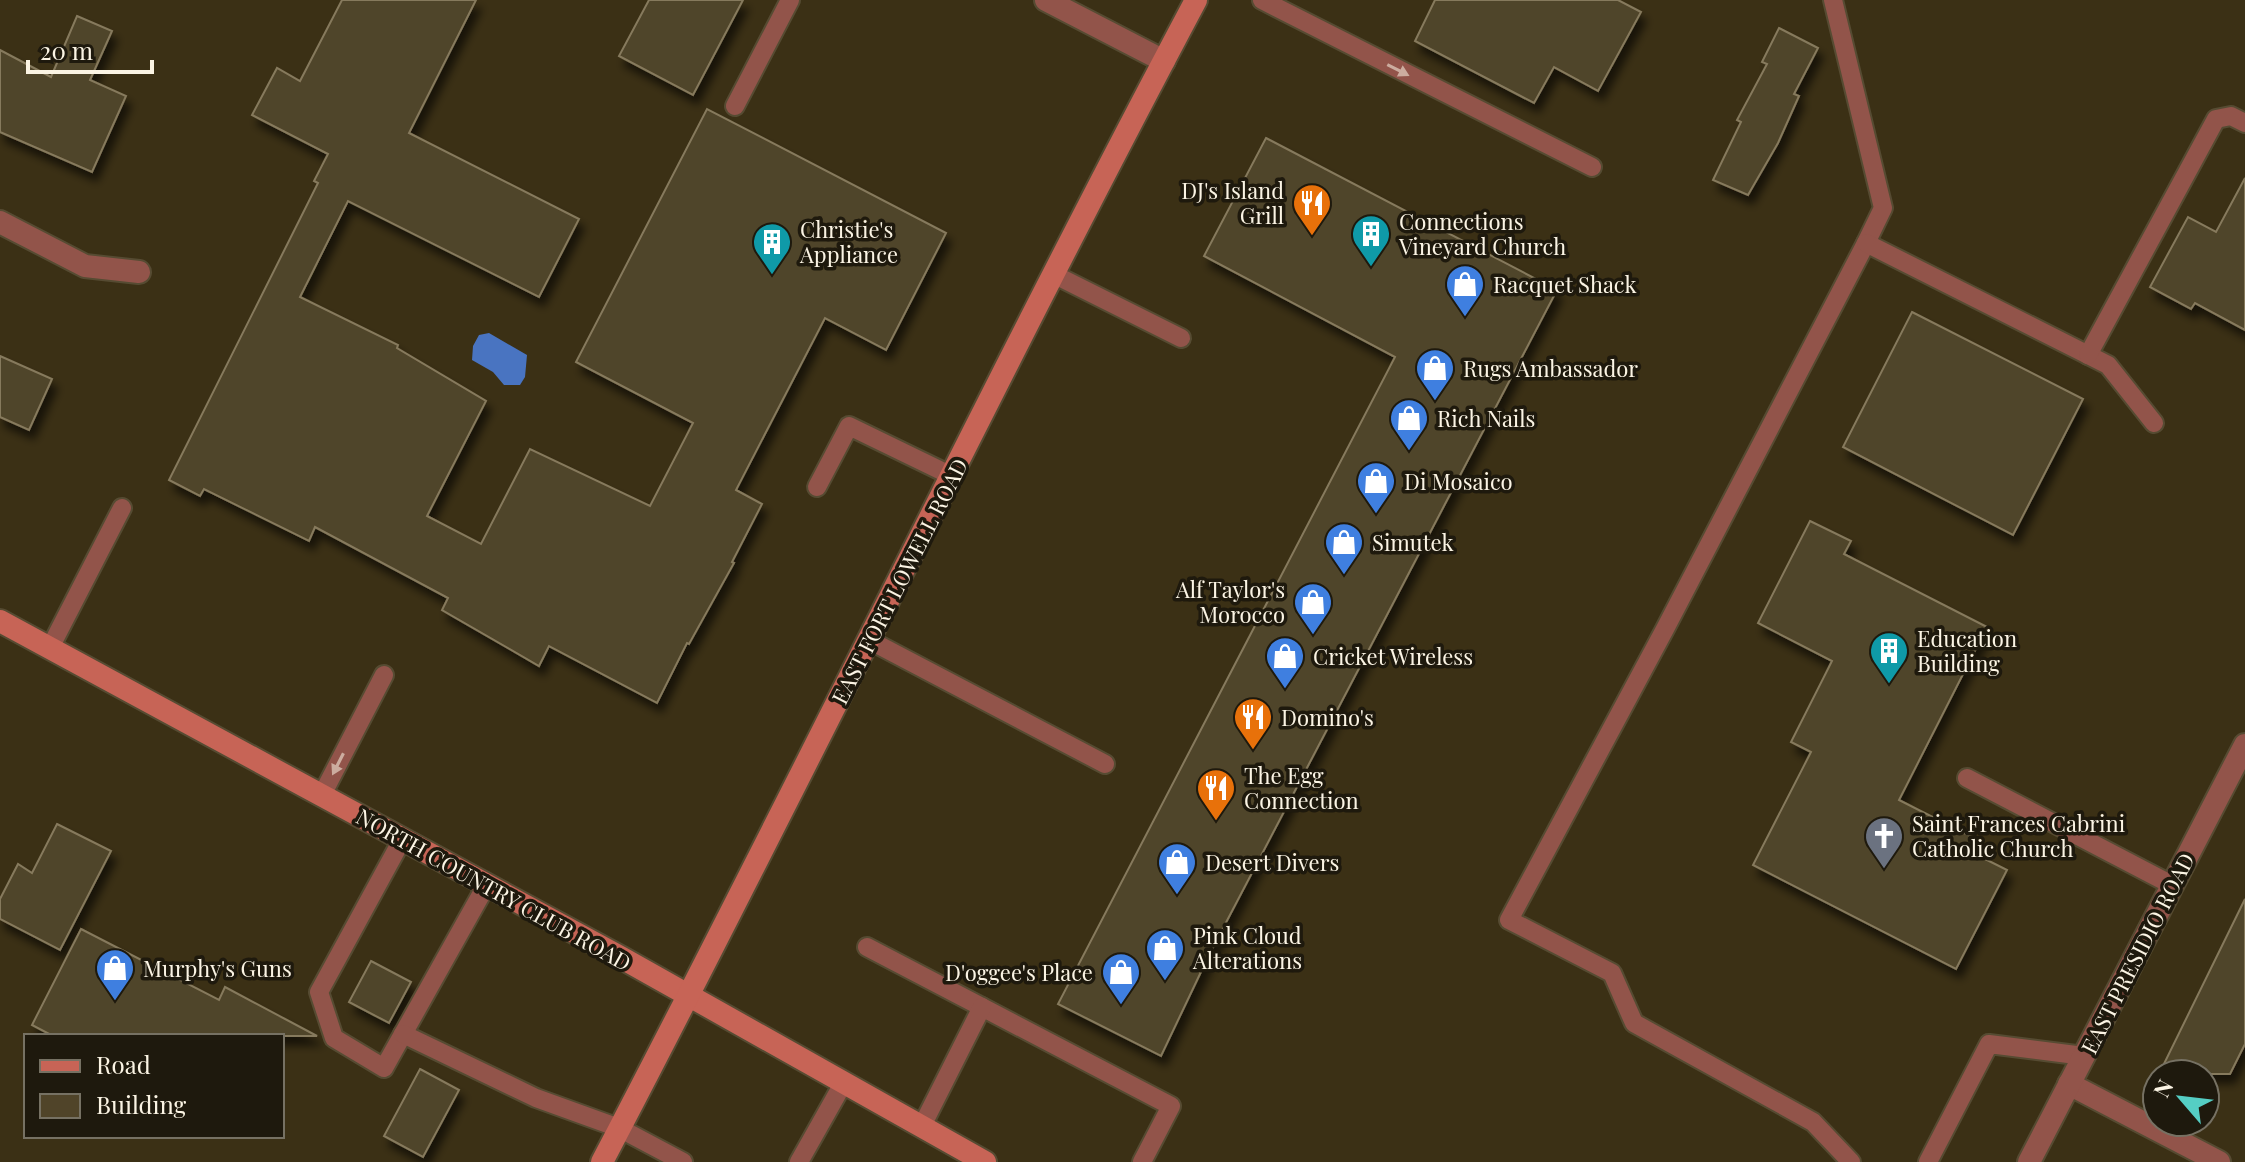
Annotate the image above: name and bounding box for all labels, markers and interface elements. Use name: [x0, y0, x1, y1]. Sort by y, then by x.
scale bar: [28, 24, 152, 74]
text: 20 m: [40, 34, 93, 66]
one-way arrow: [1387, 63, 1410, 77]
place label: DJ's Island Grill: [1181, 175, 1284, 230]
restaurant icon: DJ's Island Grill: [1291, 182, 1333, 237]
place label: Connections Vineyard Church: [1398, 206, 1566, 261]
building icon: Connections Vineyard Church: [1350, 213, 1392, 268]
place label: Christie's Appliance: [799, 214, 898, 269]
building icon: Christie's Appliance: [751, 221, 793, 276]
shop icon: Racquet Shack: [1444, 263, 1486, 318]
place label: Racquet Shack: [1493, 269, 1637, 299]
shop icon: Rugs Ambassador: [1414, 347, 1456, 402]
place label: Rugs Ambassador: [1463, 353, 1638, 383]
shop icon: Rich Nails: [1388, 397, 1430, 452]
place label: Rich Nails: [1437, 403, 1535, 433]
street label: EAST FORT LOWELL ROAD: [824, 453, 974, 709]
shop icon: Di Mosaico: [1355, 460, 1397, 515]
place label: Di Mosaico: [1404, 466, 1513, 496]
shop icon: Simutek: [1323, 521, 1365, 576]
place label: Simutek: [1372, 527, 1454, 557]
place label: Alf Taylor's Morocco: [1175, 574, 1285, 629]
shop icon: Alf Taylor's Morocco: [1292, 581, 1334, 636]
place label: Education Building: [1917, 623, 2017, 678]
building icon: Education Building: [1868, 630, 1910, 685]
shop icon: Cricket Wireless: [1264, 635, 1306, 690]
place label: Cricket Wireless: [1313, 641, 1473, 671]
restaurant icon: Domino's: [1232, 696, 1274, 751]
place label: Domino's: [1281, 702, 1374, 732]
one-way arrow: [332, 752, 345, 775]
place label: The Egg Connection: [1244, 760, 1359, 815]
restaurant icon: The Egg Connection: [1195, 767, 1237, 822]
street label: NORTH COUNTRY CLUB ROAD: [351, 801, 637, 977]
place label: Saint Frances Cabrini Catholic Church: [1912, 808, 2125, 863]
church icon: Saint Frances Cabrini Catholic Church: [1863, 815, 1905, 870]
shop icon: Desert Divers: [1156, 841, 1198, 896]
place label: Desert Divers: [1205, 847, 1339, 877]
street label: EAST PRESIDIO ROAD: [2073, 847, 2201, 1059]
place label: Pink Cloud Alterations: [1192, 920, 1302, 975]
shop icon: Pink Cloud Alterations: [1144, 927, 1186, 982]
shop icon: Murphy's Guns: [94, 947, 136, 1002]
shop icon: D'oggee's Place: [1100, 951, 1142, 1006]
place label: Murphy's Guns: [143, 953, 292, 983]
place label: D'oggee's Place: [945, 957, 1093, 987]
legend: [24, 1034, 284, 1138]
text: Road: [96, 1048, 151, 1080]
north arrow: [2141, 1058, 2221, 1138]
text: N: [2145, 1074, 2179, 1102]
text: Building: [96, 1088, 187, 1120]

